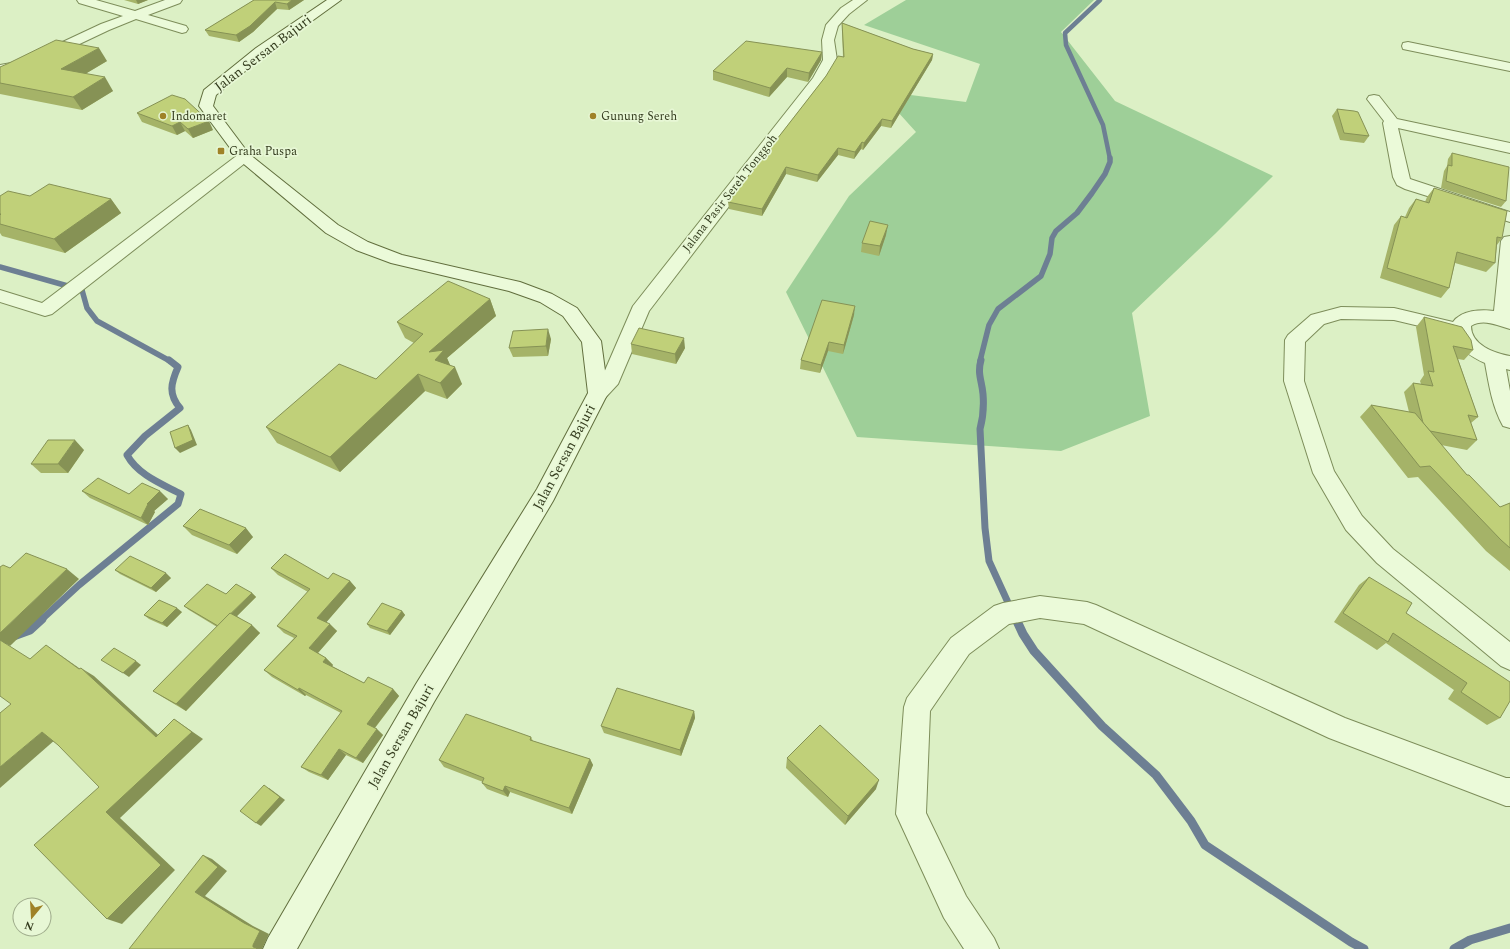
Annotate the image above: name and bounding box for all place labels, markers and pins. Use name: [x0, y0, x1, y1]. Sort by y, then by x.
place label: Indomaret: [171, 107, 227, 126]
place label: Gunung Sereh: [601, 107, 677, 126]
marker: Indomaret: [158, 111, 168, 121]
marker: Gunung Sereh: [588, 111, 598, 121]
place label: Graha Puspa: [229, 142, 297, 161]
marker: Graha Puspa: [216, 146, 226, 156]

